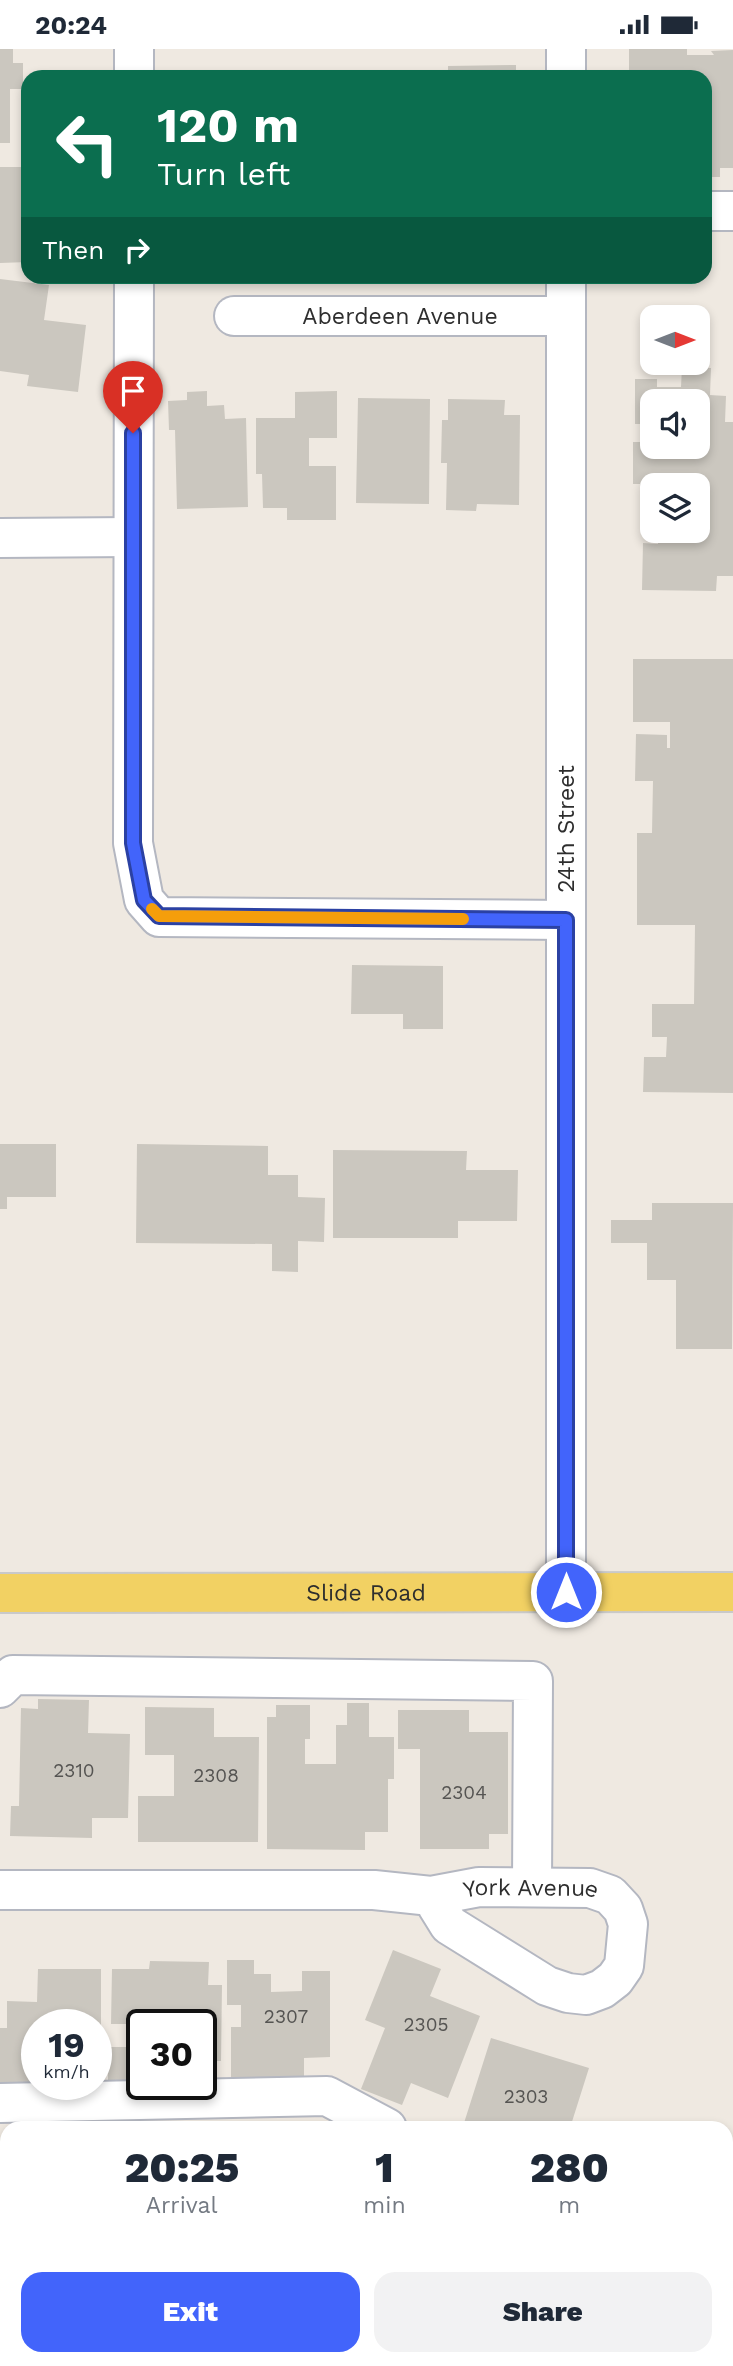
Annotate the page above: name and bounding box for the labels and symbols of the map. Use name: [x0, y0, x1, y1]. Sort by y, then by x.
street label: Aberdeen Avenue: [302, 303, 498, 330]
north arrow: [640, 305, 710, 375]
pin: [103, 361, 163, 433]
street label: 24th Street: [553, 765, 580, 893]
position arrow: [529, 1555, 603, 1629]
street label: Slide Road: [306, 1579, 426, 1606]
house number: 2310: [53, 1759, 95, 1782]
house number: 2308: [193, 1764, 239, 1787]
house number: 2304: [441, 1781, 487, 1804]
street label: York Avenue: [461, 1873, 603, 1904]
house number: 2307: [264, 2005, 308, 2028]
speed limit sign: 30: [126, 2009, 217, 2100]
house number: 2305: [403, 2013, 449, 2036]
house number: 2303: [504, 2085, 548, 2108]

